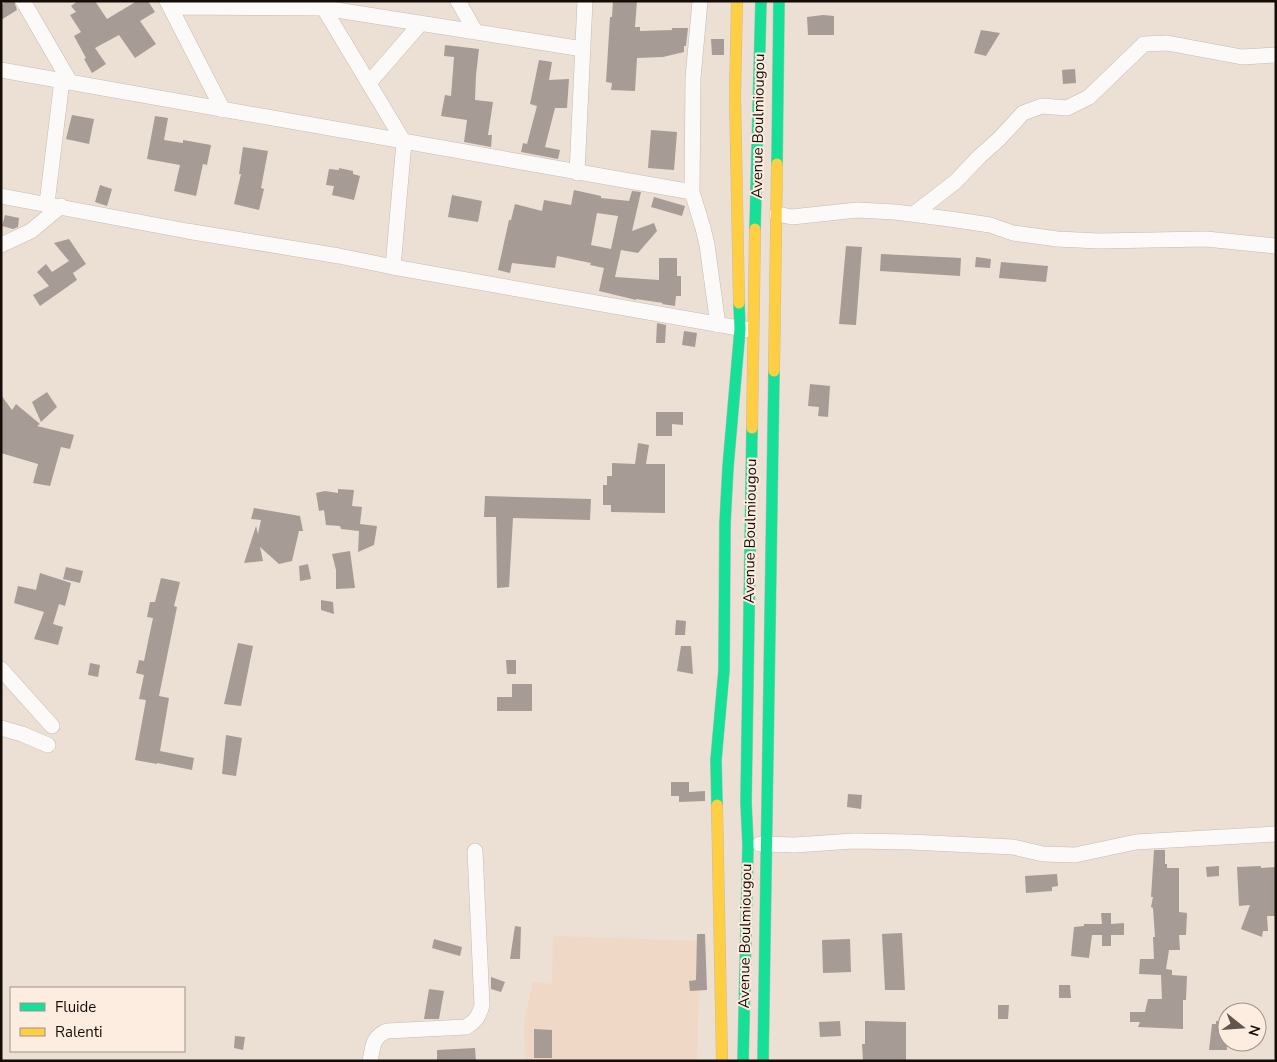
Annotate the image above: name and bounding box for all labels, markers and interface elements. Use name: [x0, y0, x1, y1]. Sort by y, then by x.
street label: Avenue Boulmiougou: [747, 53, 769, 199]
street label: Avenue Boulmiougou: [739, 458, 761, 604]
street label: Avenue Boulmiougou: [734, 863, 756, 1009]
legend: [10, 987, 185, 1052]
text: Fluide: [55, 997, 96, 1017]
north arrow: [1217, 1002, 1267, 1052]
text: Ralenti: [55, 1022, 103, 1042]
text: N: [1243, 1023, 1265, 1038]

